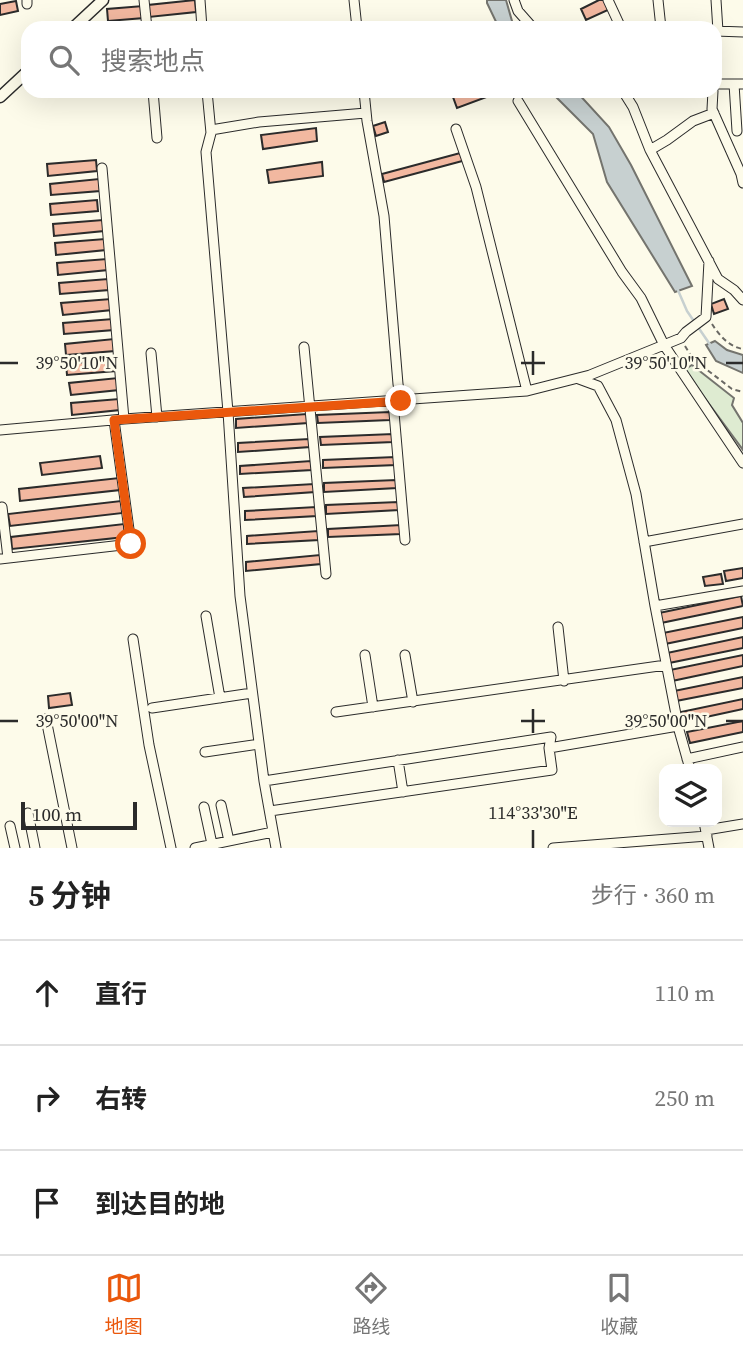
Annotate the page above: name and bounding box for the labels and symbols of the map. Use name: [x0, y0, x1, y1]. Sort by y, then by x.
text: 39°50'10"N: [36, 350, 118, 375]
text: 39°50'10"N: [625, 350, 707, 375]
route end: [385, 385, 416, 416]
route start: [115, 528, 146, 559]
text: 39°50'00"N: [36, 708, 118, 733]
text: 39°50'00"N: [625, 708, 707, 733]
scale bar: [21, 799, 136, 831]
text: 114°33'30"E: [488, 800, 578, 825]

